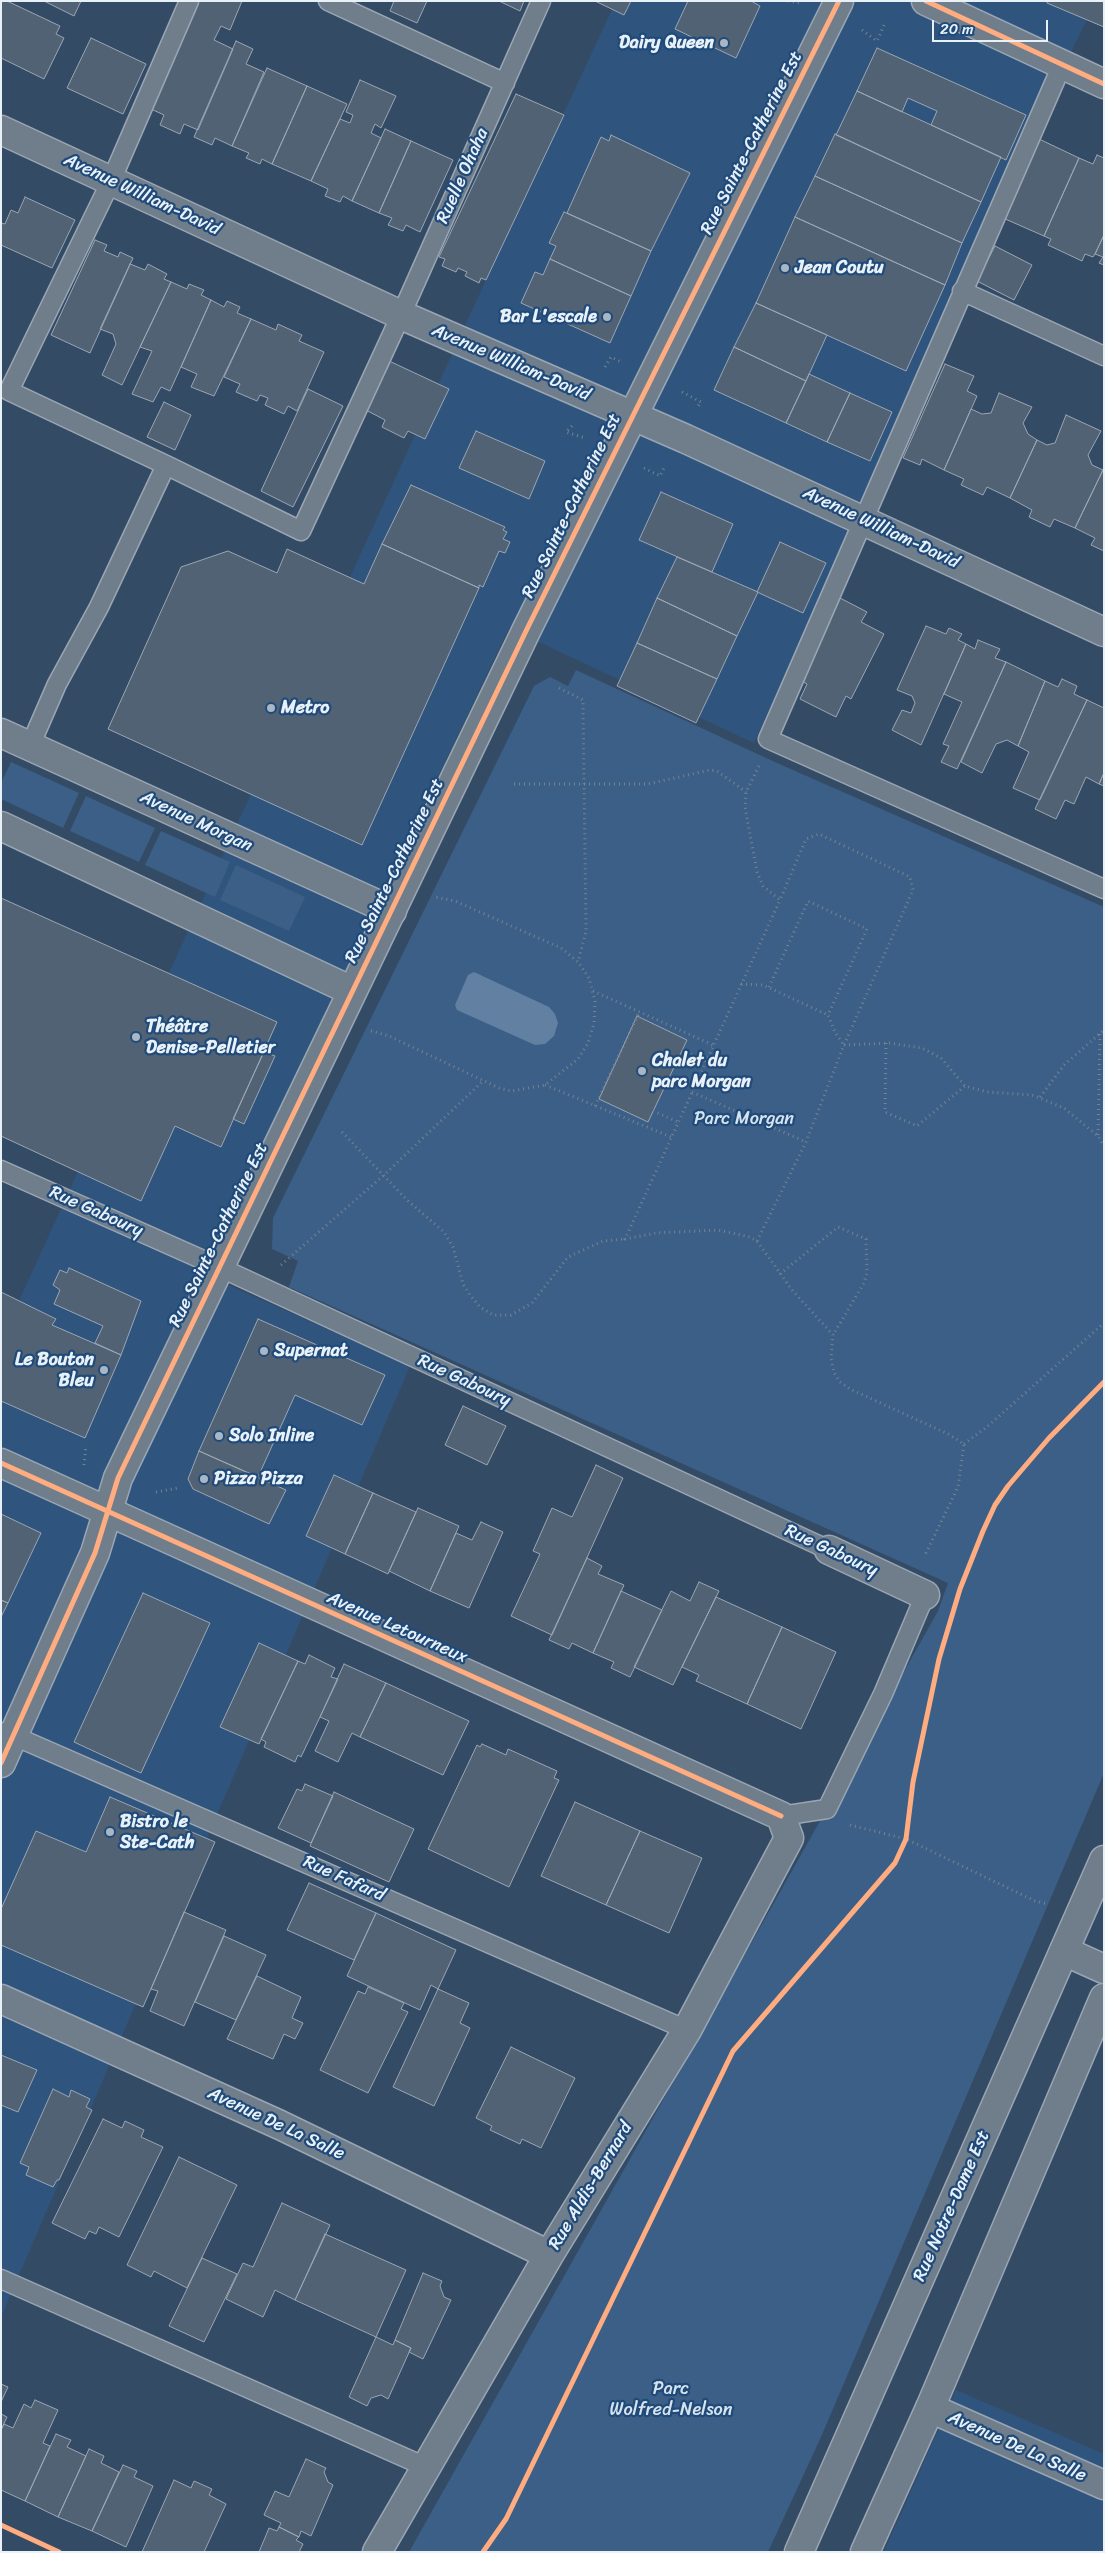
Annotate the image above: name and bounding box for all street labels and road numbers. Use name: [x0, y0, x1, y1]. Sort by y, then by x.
street label: Rue Sainte-Catherine Est: [696, 48, 808, 238]
street label: Ruelle Ohaha: [432, 125, 494, 227]
street label: Avenue William-David: [60, 149, 224, 241]
street label: Avenue William-David: [429, 320, 593, 406]
street label: Rue Sainte-Catherine Est: [518, 410, 626, 602]
street label: Avenue William-David: [799, 482, 963, 574]
street label: Rue Sainte-Catherine Est: [341, 775, 449, 967]
street label: Avenue Morgan: [136, 787, 256, 857]
street label: Rue Sainte-Catherine Est: [165, 1139, 273, 1331]
street label: Rue Gaboury: [46, 1182, 146, 1242]
street label: Rue Gaboury: [414, 1350, 514, 1412]
street label: Rue Gaboury: [781, 1520, 881, 1582]
street label: Avenue Letourneux: [323, 1587, 471, 1669]
street label: Rue Fafard: [300, 1851, 388, 1907]
street label: Avenue De La Salle: [204, 2083, 348, 2165]
street label: Rue Aldis-Bernard: [544, 2118, 638, 2254]
street label: Rue Notre-Dame Est: [909, 2127, 995, 2285]
street label: Avenue De La Salle: [945, 2407, 1089, 2487]

